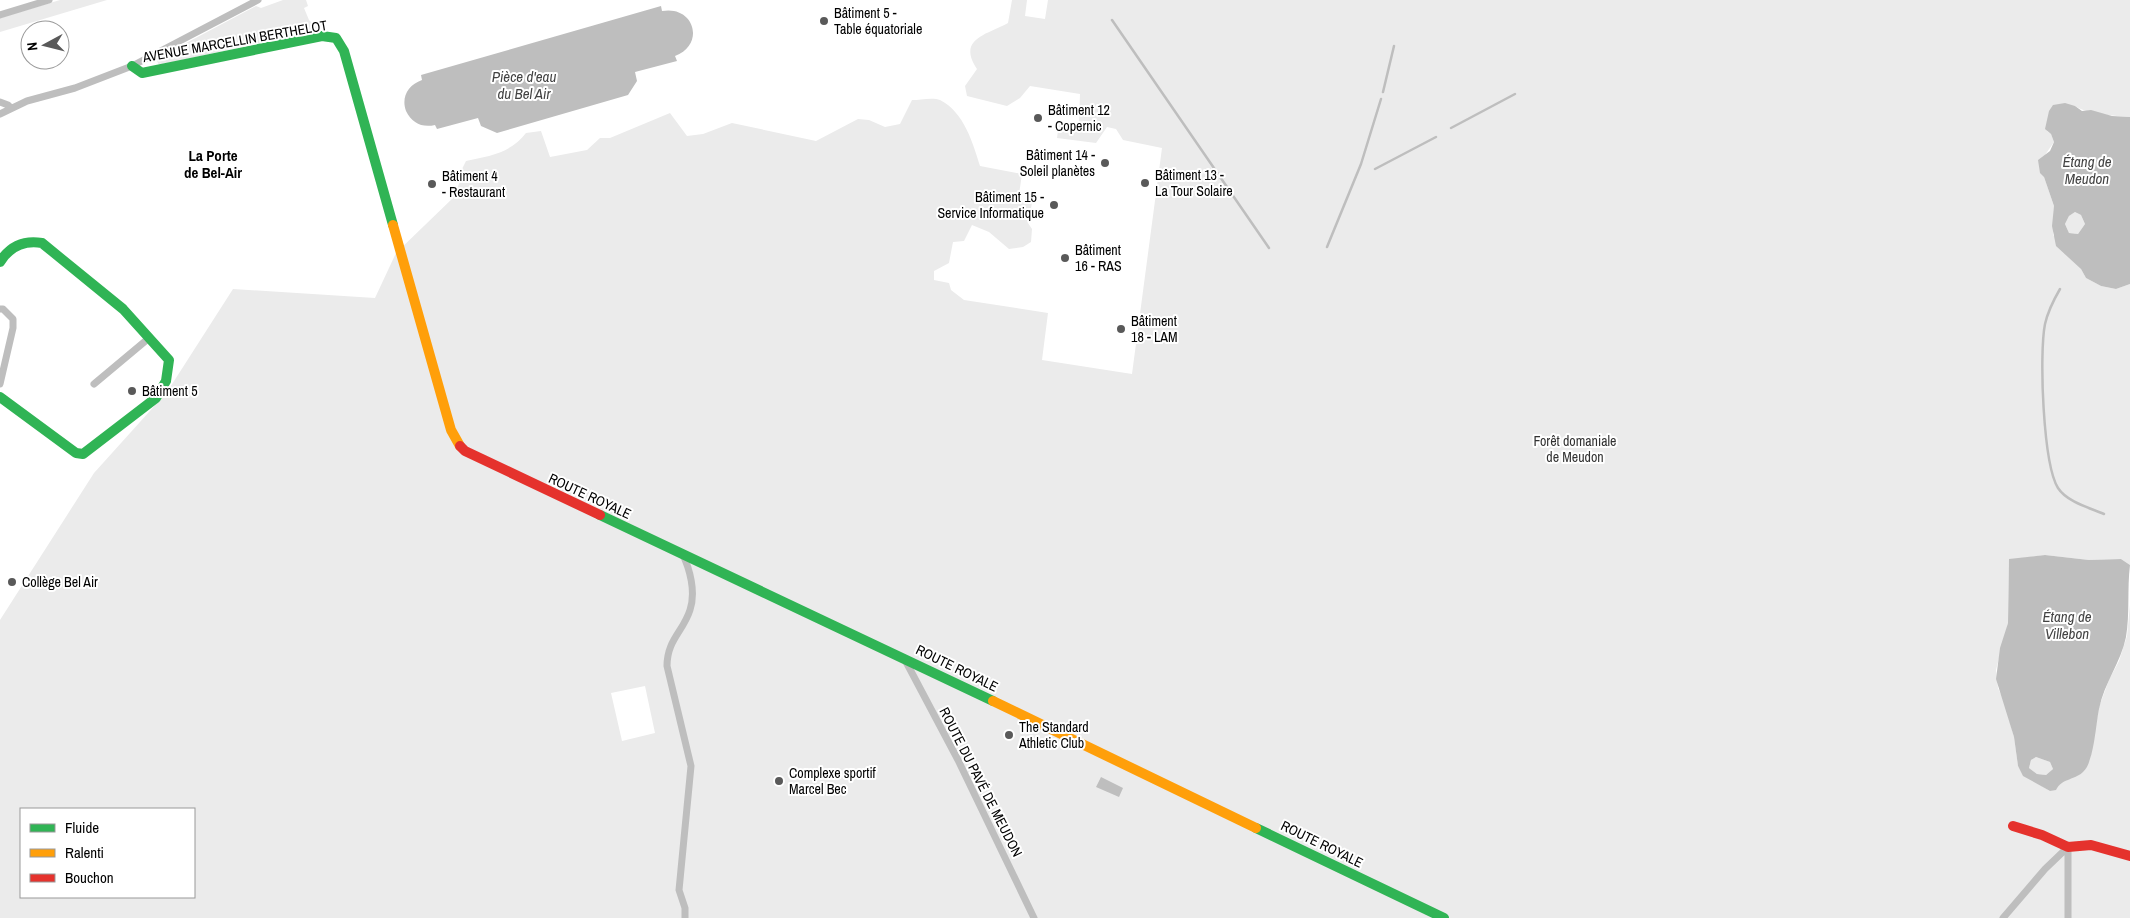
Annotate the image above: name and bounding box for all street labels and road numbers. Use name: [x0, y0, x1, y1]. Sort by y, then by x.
street label: AVENUE MARCELLIN BERTHELOT: [140, 16, 329, 66]
street label: ROUTE ROYALE: [546, 469, 634, 523]
street label: ROUTE ROYALE: [913, 640, 1001, 696]
street label: ROUTE DU PAVÉ DE MEUDON: [935, 704, 1027, 860]
street label: ROUTE ROYALE: [1278, 816, 1366, 872]

